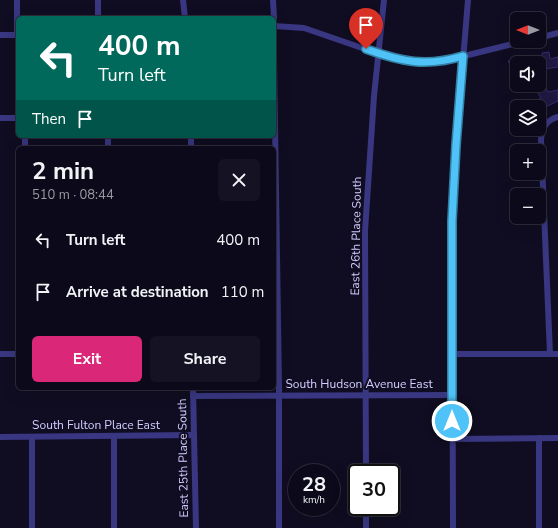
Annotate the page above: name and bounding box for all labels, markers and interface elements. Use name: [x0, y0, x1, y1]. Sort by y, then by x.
pin: [349, 8, 383, 49]
north arrow: [510, 12, 546, 48]
map controls: [510, 12, 546, 224]
icon: arrive: [355, 14, 377, 36]
text: 400 m: [98, 27, 181, 65]
icon: left: [32, 32, 84, 84]
button: sound: [510, 56, 546, 92]
text: Turn left: [98, 63, 166, 87]
button: layers: [510, 100, 546, 136]
icon: arrive: [74, 108, 96, 130]
text: Then: [32, 109, 66, 129]
button: +: [510, 144, 546, 180]
text: 2 min: [32, 155, 94, 187]
button: close: [218, 159, 260, 201]
street label: East 26th Place South: [347, 176, 365, 296]
text: 510 m · 08:44: [32, 186, 114, 204]
button: −: [510, 188, 546, 224]
icon: left: [32, 229, 54, 251]
text: Turn left: [66, 230, 125, 250]
text: 400 m: [216, 230, 260, 250]
icon: arrive: [32, 281, 54, 303]
text: Arrive at destination: [66, 282, 209, 302]
text: 110 m: [221, 282, 264, 302]
button: Exit: [32, 336, 142, 382]
button: Share: [150, 336, 260, 382]
street label: South Hudson Avenue East: [285, 376, 433, 392]
street label: East 25th Place South: [174, 398, 192, 518]
position arrow: [431, 400, 473, 442]
street label: South Fulton Place East: [32, 417, 161, 433]
speed limit sign: 30: [348, 464, 400, 516]
text: 28: [302, 471, 326, 498]
text: km/h: [303, 493, 325, 507]

